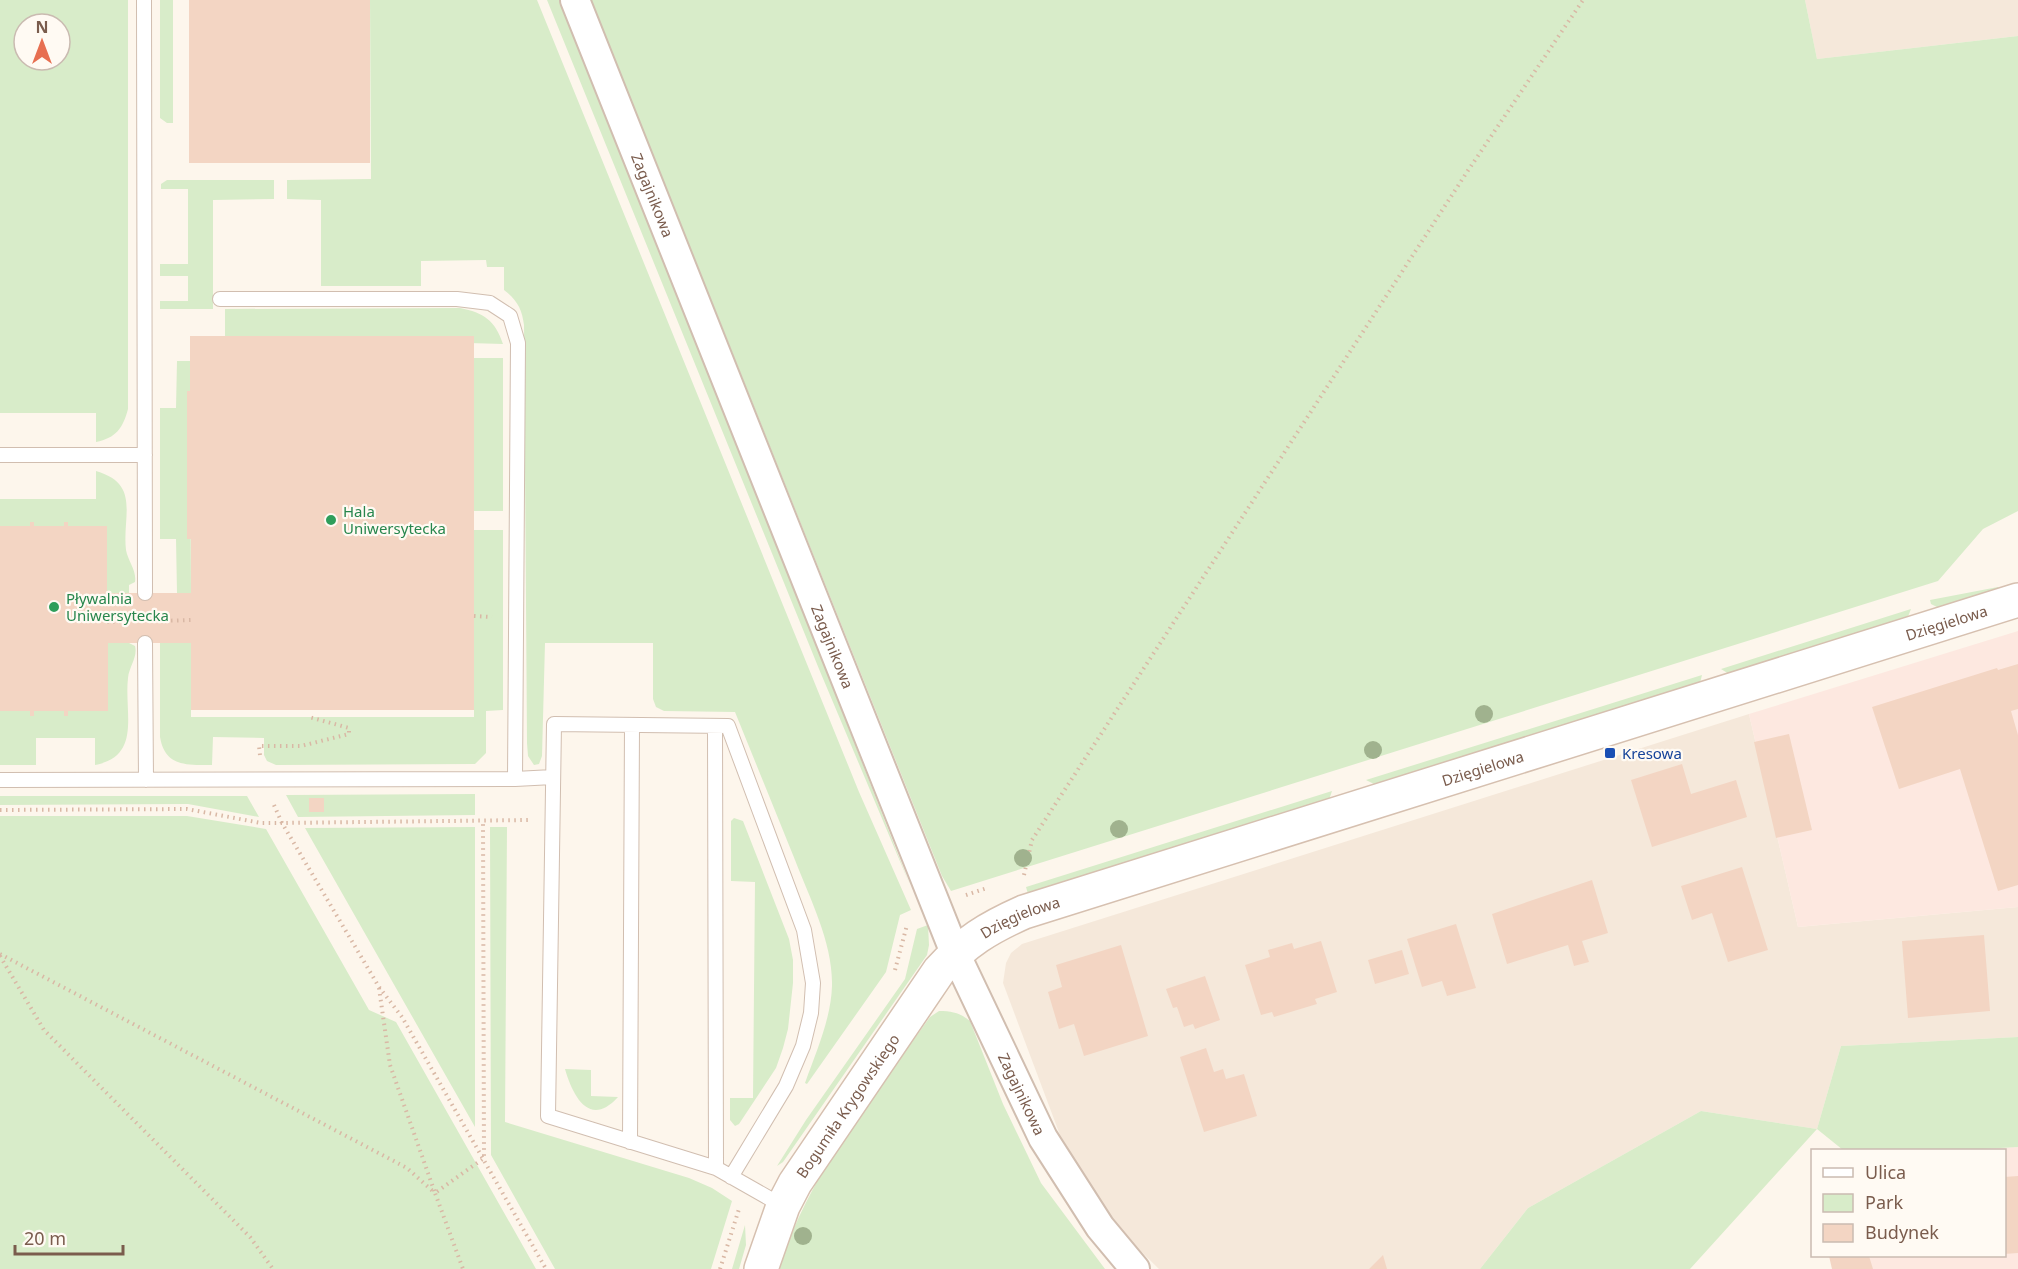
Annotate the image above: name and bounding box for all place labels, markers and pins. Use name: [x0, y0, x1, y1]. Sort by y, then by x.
place label: Hala Uniwersytecka: [343, 501, 446, 538]
marker: Hala Uniwersytecka: [324, 513, 338, 527]
place label: Pływalnia Uniwersytecka: [66, 588, 169, 625]
marker: Pływalnia Uniwersytecka: [47, 600, 61, 614]
place label: Kresowa: [1622, 743, 1682, 763]
marker: Kresowa: [1603, 746, 1617, 760]

